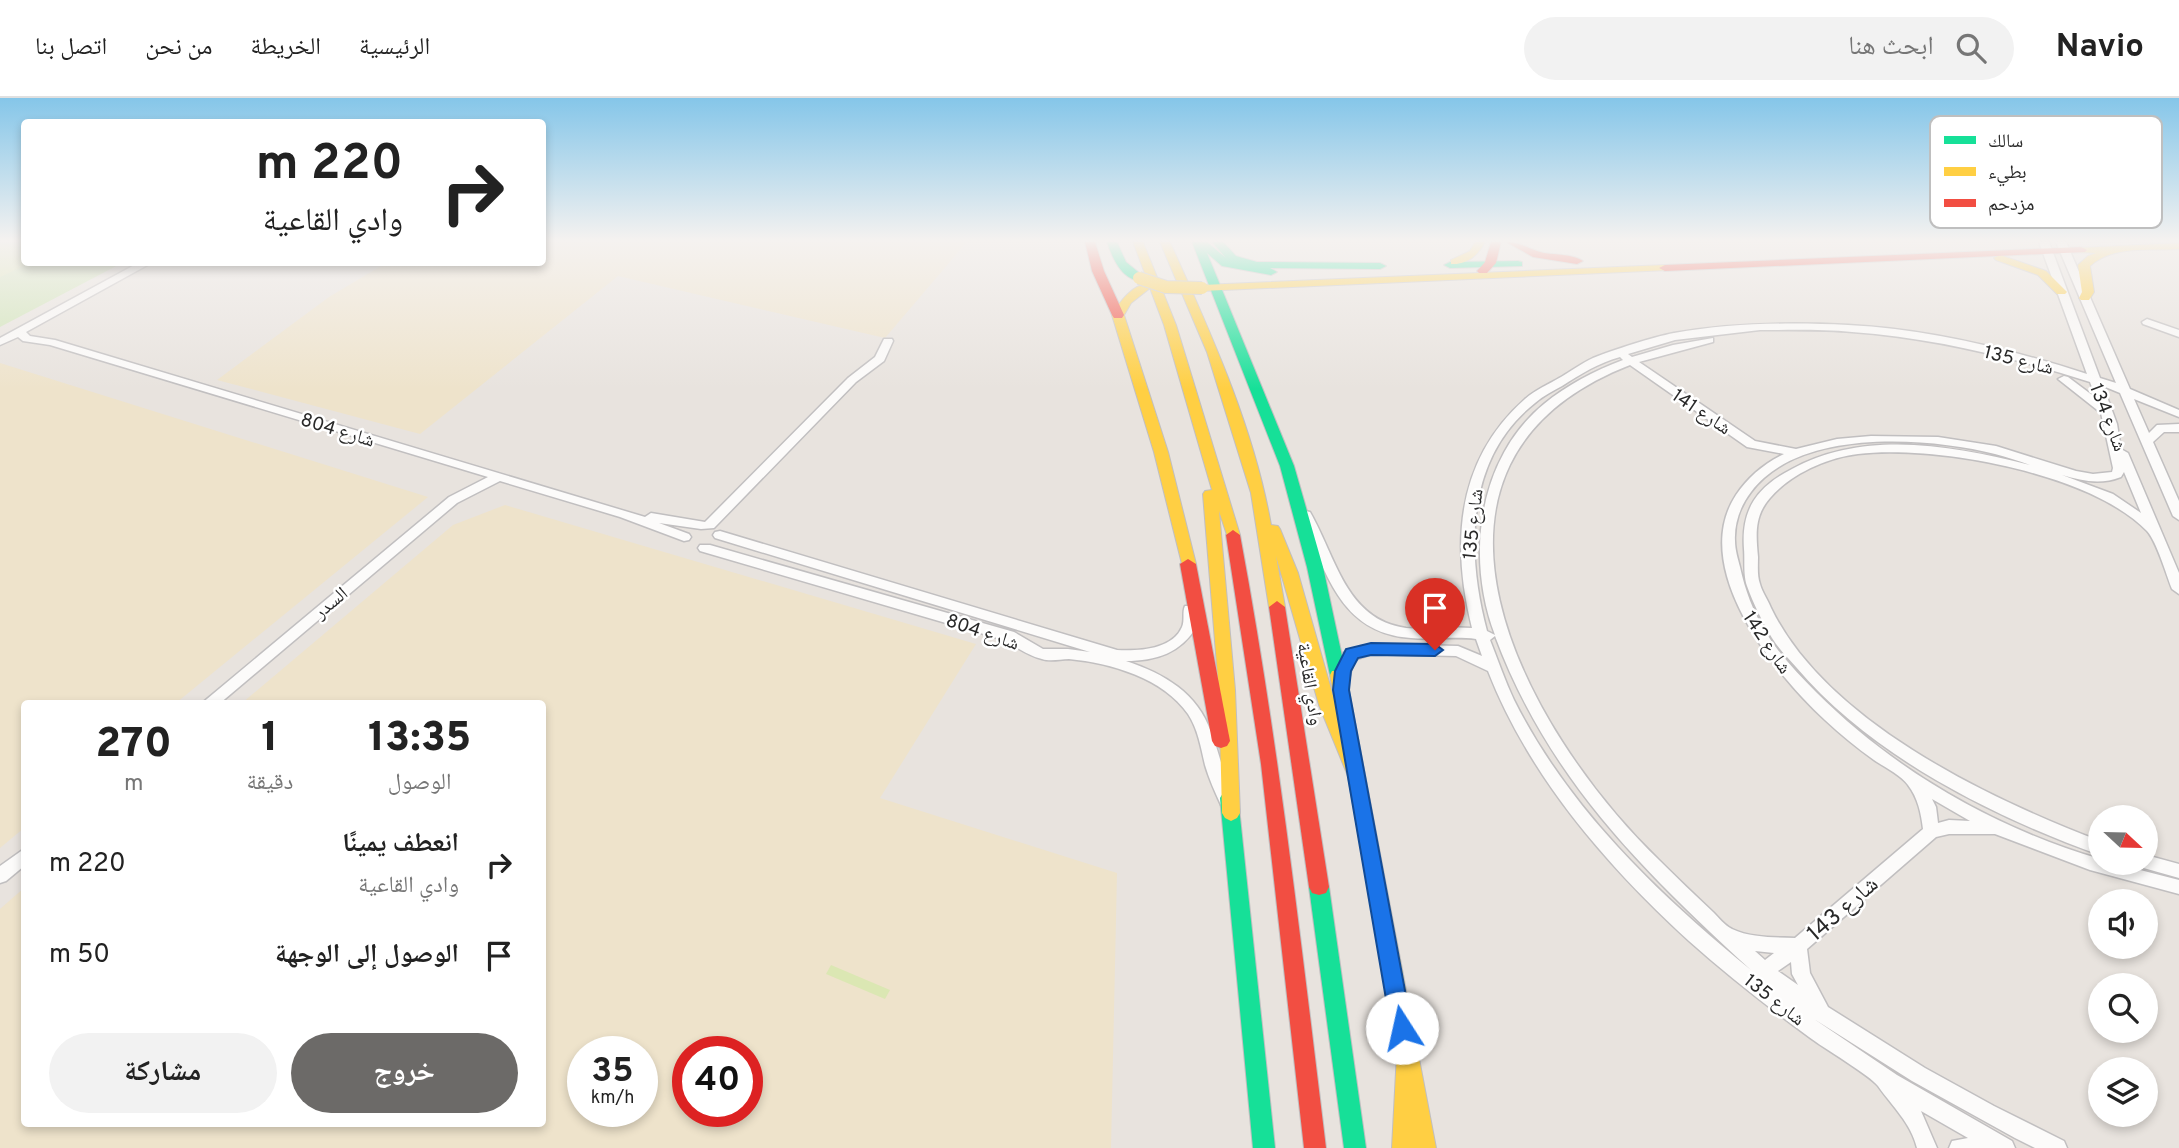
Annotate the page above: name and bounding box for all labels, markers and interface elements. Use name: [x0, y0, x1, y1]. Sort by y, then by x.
search box: [1524, 17, 2014, 80]
text: Navio: [2056, 27, 2144, 69]
icon: search: [1952, 29, 1990, 67]
text: ابحث هنا: [1848, 31, 1934, 64]
text: اتصل بنا: [35, 33, 107, 63]
text: من نحن: [145, 33, 212, 63]
text: الخريطة: [250, 33, 321, 63]
text: الرئيسية: [359, 33, 430, 63]
legend: [1930, 116, 2162, 228]
text: سالك: [1988, 130, 2023, 154]
text: 220 m: [256, 135, 403, 197]
icon: right: [427, 147, 518, 238]
text: بطيء: [1988, 161, 2027, 187]
text: مزدحم: [1988, 193, 2034, 217]
text: وادي القاعية: [263, 202, 403, 242]
street label: شارع 135: [1981, 341, 2056, 381]
street label: شارع 134: [2083, 380, 2131, 455]
street label: شارع 141: [1667, 384, 1735, 441]
street label: شارع 804: [298, 408, 377, 454]
street label: شارع 135: [1458, 488, 1490, 561]
pin: [1405, 578, 1465, 650]
street label: السدر: [308, 582, 353, 625]
icon: arrive: [1416, 589, 1454, 627]
street label: شارع 142: [1737, 607, 1796, 679]
street label: شارع 804: [943, 609, 1022, 657]
street label: وادي القاعية: [1289, 641, 1327, 728]
text: 1: [261, 713, 279, 766]
text: 13:35: [368, 713, 471, 766]
text: 270: [96, 719, 172, 772]
text: دقيقة: [247, 769, 293, 798]
text: الوصول: [388, 769, 451, 798]
text: m: [124, 770, 144, 799]
north arrow: [2088, 805, 2158, 875]
map controls: [2088, 805, 2158, 1127]
text: انعطف يمينًا: [342, 828, 459, 861]
icon: right: [480, 846, 518, 884]
text: 220 m: [49, 848, 126, 881]
street label: شارع 143: [1802, 871, 1885, 949]
text: وادي القاعية: [358, 872, 459, 901]
button: sound: [2088, 889, 2158, 959]
icon: arrive: [480, 937, 518, 975]
text: 50 m: [49, 939, 110, 972]
text: الوصول إلى الوجهة: [275, 939, 459, 972]
street label: شارع 135: [1738, 969, 1809, 1032]
button: search: [2088, 973, 2158, 1043]
position arrow: [1365, 991, 1439, 1065]
button: مشاركة: [49, 1033, 277, 1113]
button: خروج: [291, 1033, 518, 1113]
speed limit sign: 40: [672, 1036, 763, 1127]
text: 35: [591, 1050, 634, 1094]
button: layers: [2088, 1057, 2158, 1127]
text: km/h: [591, 1087, 634, 1110]

